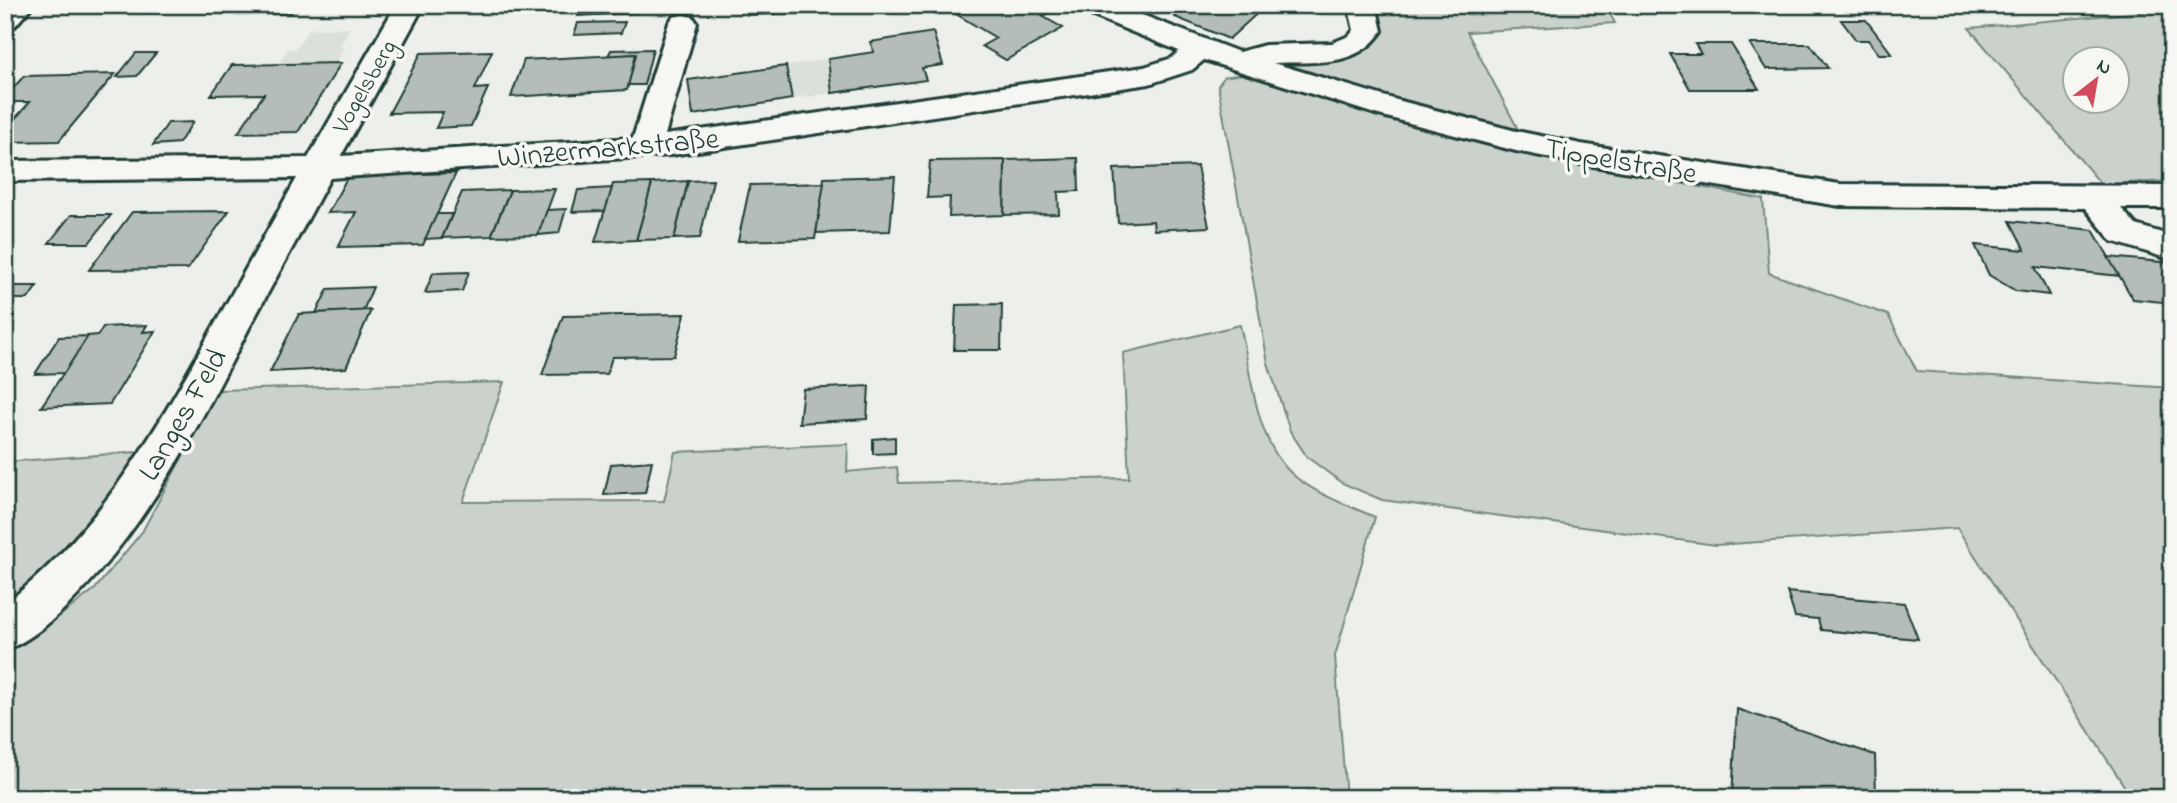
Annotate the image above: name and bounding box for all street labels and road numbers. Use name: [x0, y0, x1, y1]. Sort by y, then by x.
street label: Vogelsberg: [325, 34, 407, 142]
street label: Winzermarkstraße: [496, 118, 721, 182]
street label: Tippelstraße: [1541, 128, 1701, 198]
street label: Langes Feld: [129, 341, 240, 490]

